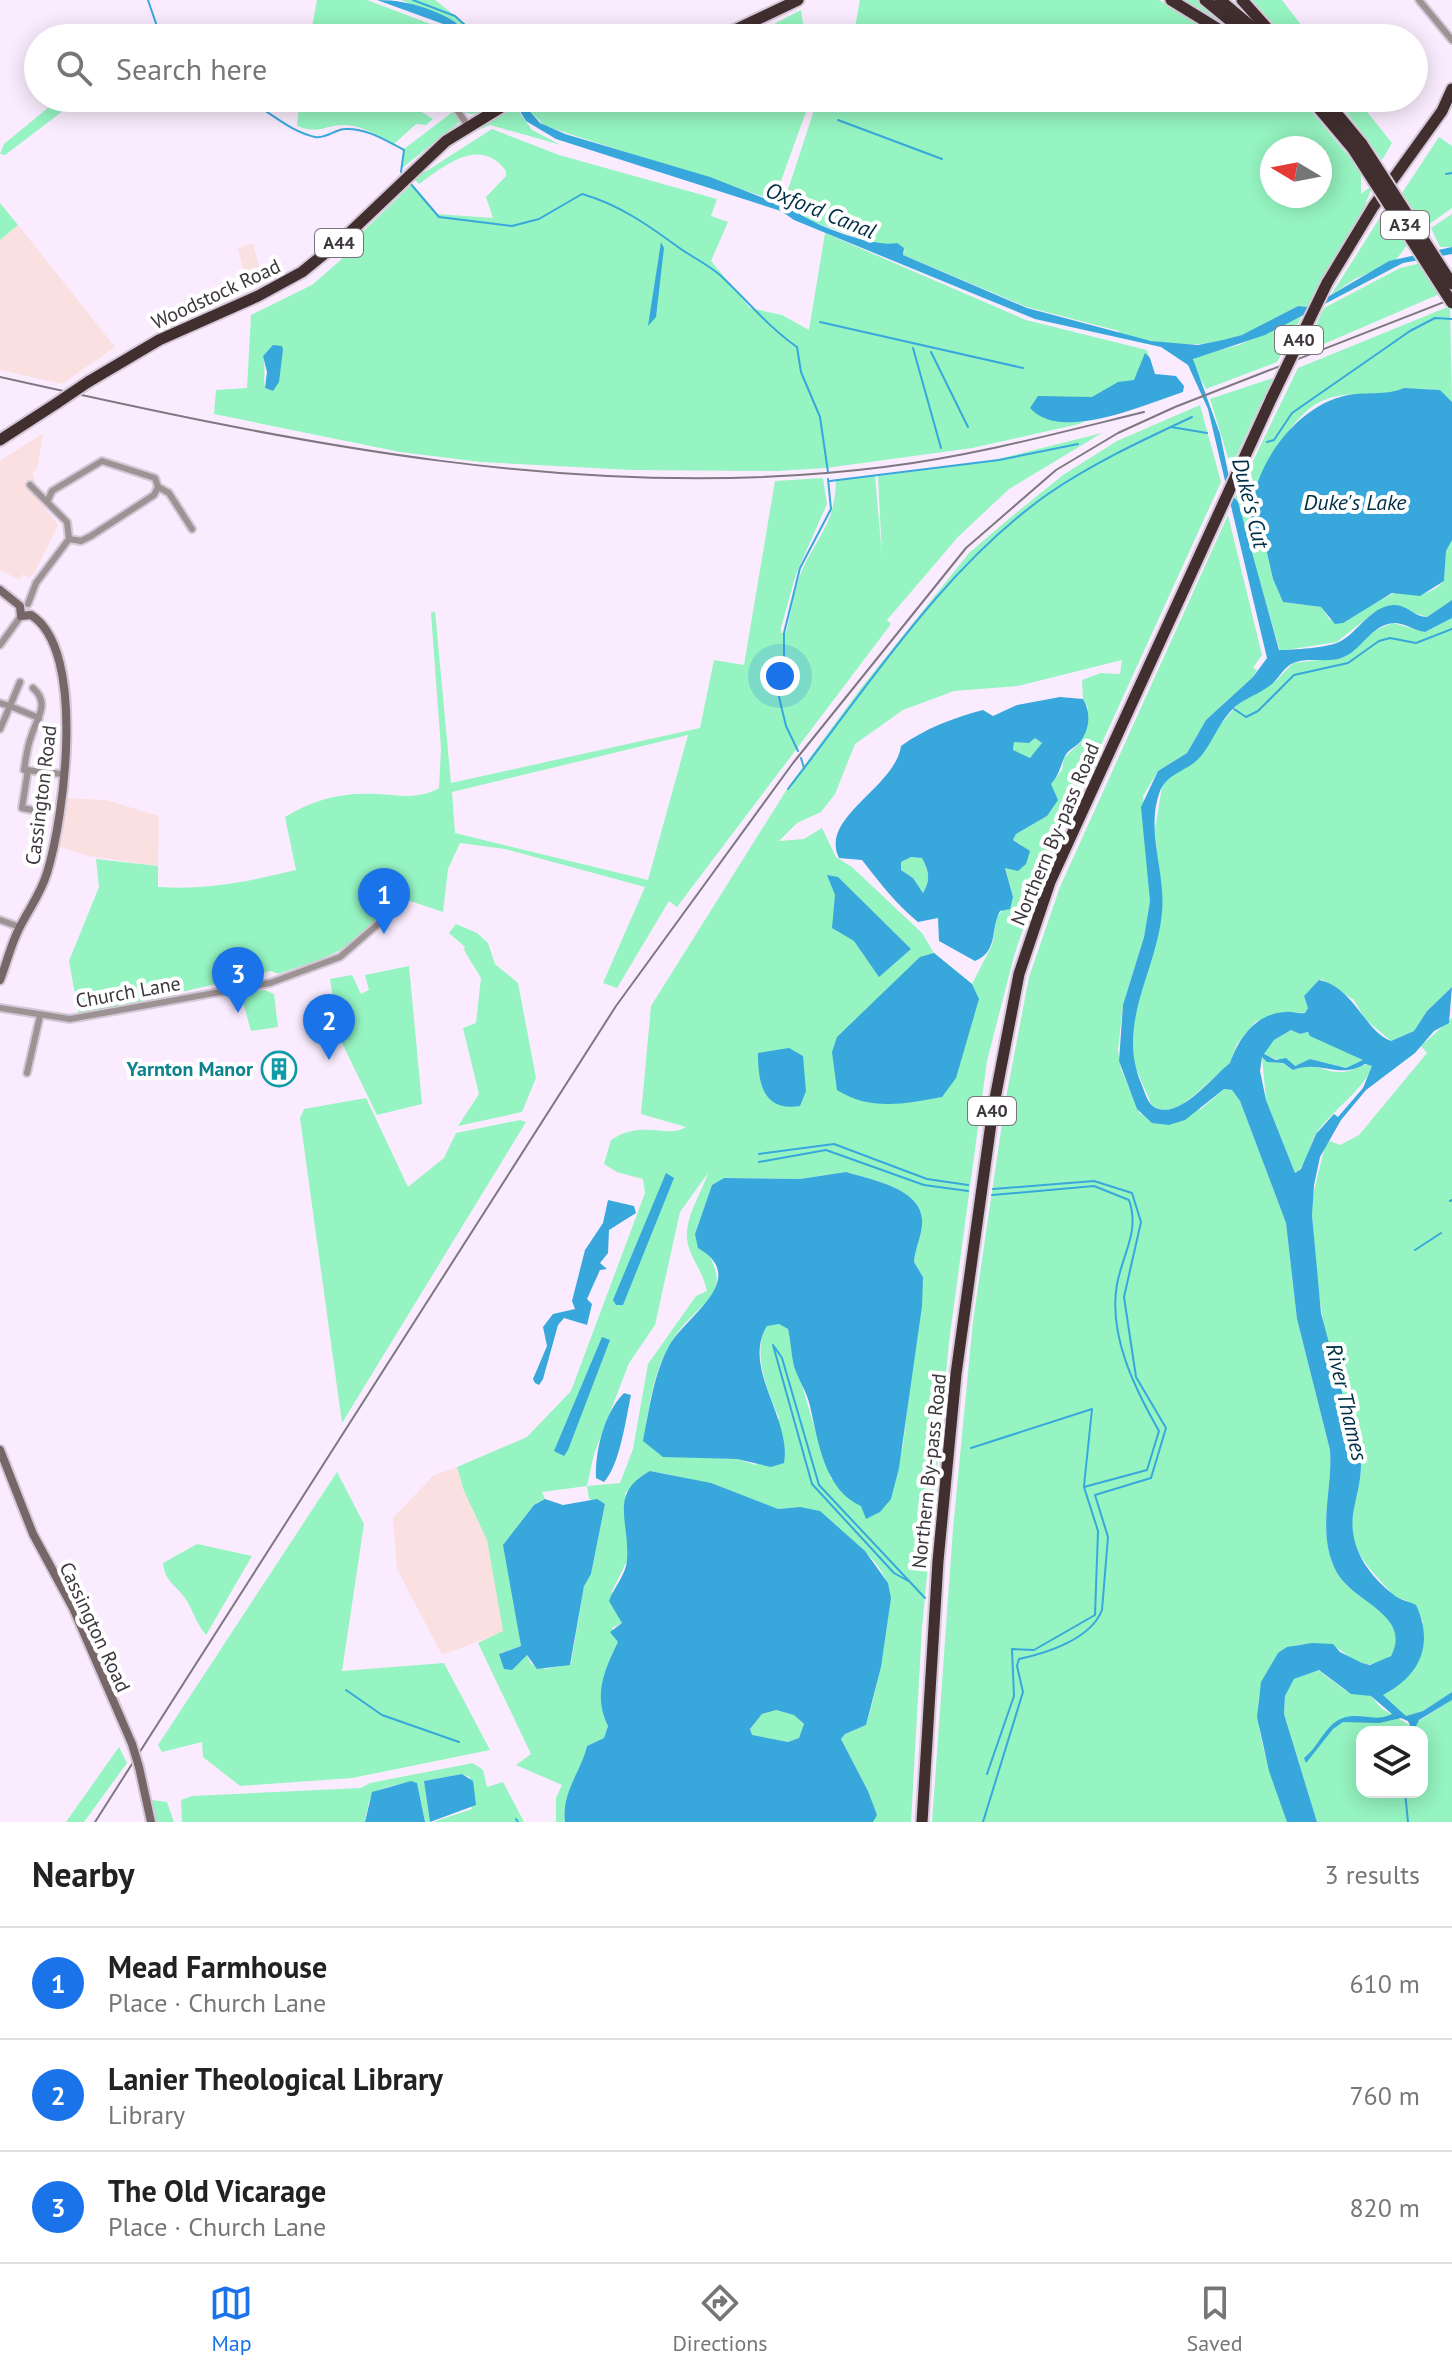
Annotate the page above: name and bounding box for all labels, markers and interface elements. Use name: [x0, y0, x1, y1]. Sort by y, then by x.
search box: [24, 24, 1428, 112]
icon: search: [52, 46, 96, 90]
text: Search here: [116, 49, 267, 88]
north arrow: [1260, 136, 1332, 208]
water label: Oxford Canal: [762, 175, 880, 245]
road number: A34: [1381, 211, 1429, 239]
road number: A44: [315, 229, 363, 257]
street label: Woodstock Road: [147, 253, 285, 335]
road number: A40: [1275, 326, 1323, 354]
water label: Duke's Cut: [1226, 455, 1276, 552]
water label: Duke's Lake: [1304, 488, 1407, 516]
your location: [760, 656, 800, 696]
street label: Cassington Road: [20, 724, 62, 866]
street label: Northern By-pass Road: [1005, 739, 1105, 929]
pin: 1: [358, 868, 410, 934]
pin: 3: [212, 947, 264, 1013]
street label: Church Lane: [73, 970, 183, 1014]
pin: 2: [303, 994, 355, 1060]
building icon: Yarnton Manor: [260, 1050, 298, 1088]
place label: Yarnton Manor: [126, 1056, 253, 1082]
road number: A40: [968, 1097, 1016, 1125]
water label: River Thames: [1320, 1341, 1374, 1464]
street label: Northern By-pass Road: [906, 1372, 952, 1570]
street label: Cassington Road: [53, 1558, 137, 1696]
map controls: [1356, 1726, 1428, 1798]
button: layers: [1356, 1726, 1428, 1798]
text: Nearby: [32, 1852, 134, 1896]
text: 3 results: [1325, 1858, 1420, 1891]
text: Mead Farmhouse: [108, 1947, 327, 1986]
text: 1: [51, 1967, 65, 2000]
text: 610 m: [1349, 1967, 1420, 2000]
text: Place · Church Lane: [108, 1986, 326, 2019]
text: Lanier Theological Library: [108, 2059, 443, 2098]
text: 2: [51, 2079, 65, 2112]
text: 760 m: [1349, 2079, 1420, 2112]
text: Library: [108, 2098, 185, 2131]
text: The Old Vicarage: [108, 2171, 326, 2210]
text: 3: [51, 2191, 65, 2224]
text: 820 m: [1349, 2191, 1420, 2224]
text: Place · Church Lane: [108, 2210, 326, 2243]
tab: Map: [209, 2281, 253, 2357]
tab: Directions: [672, 2281, 768, 2357]
tab: Saved: [1187, 2281, 1242, 2357]

